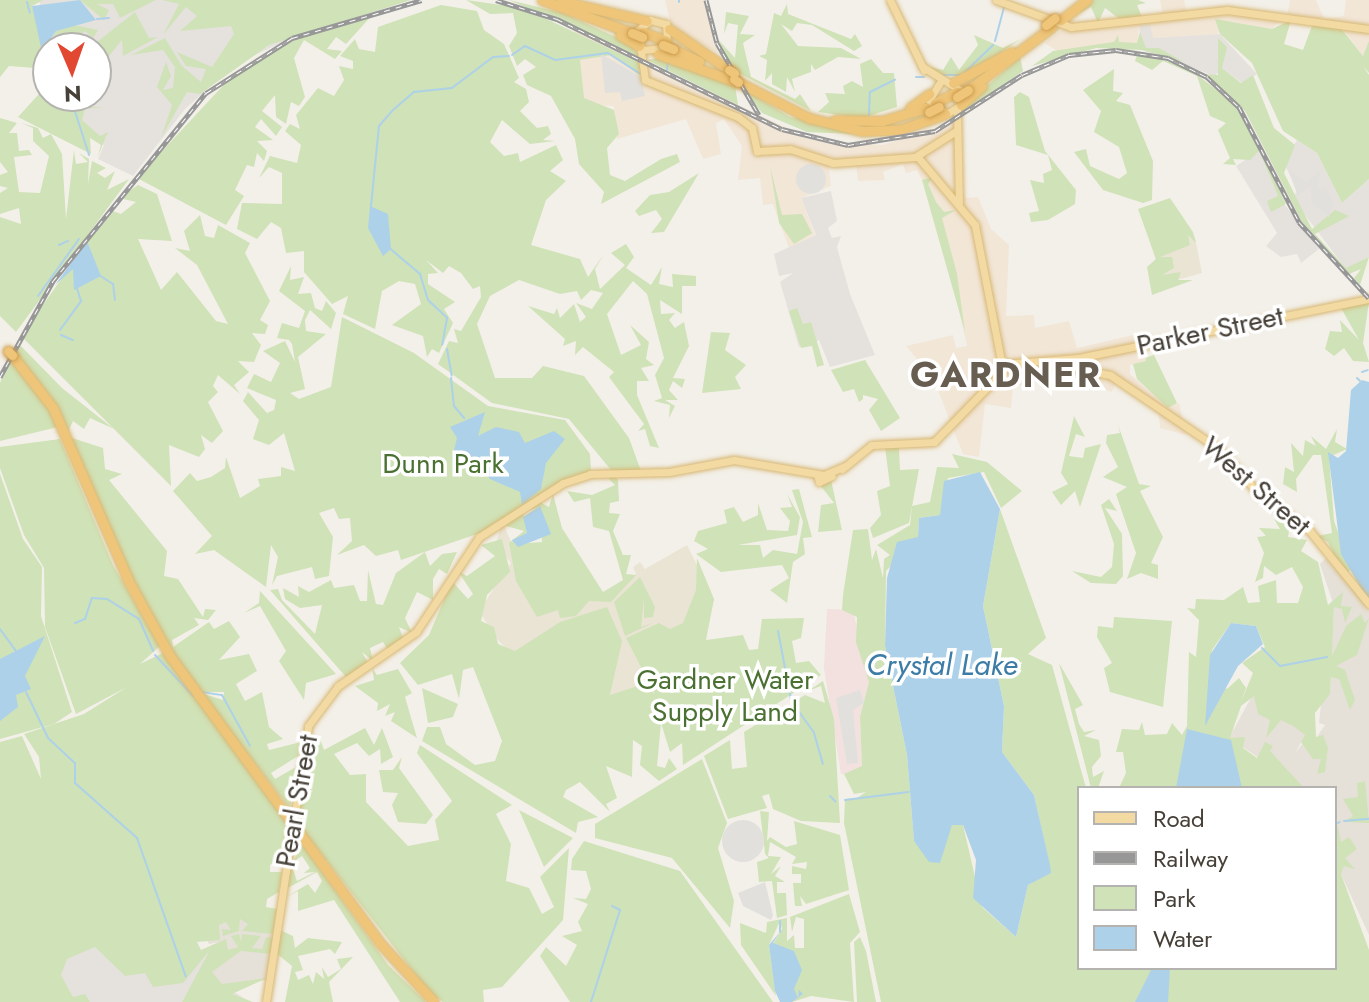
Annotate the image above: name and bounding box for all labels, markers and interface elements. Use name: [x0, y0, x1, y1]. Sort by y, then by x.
north arrow: [32, 32, 112, 112]
text: N: [63, 78, 82, 110]
street label: Parker Street: [1134, 299, 1286, 363]
district label: GARDNER: [910, 353, 1102, 397]
street label: West Street: [1195, 430, 1317, 542]
park label: Dunn Park: [382, 447, 504, 481]
water label: Crystal Lake: [866, 647, 1018, 683]
park label: Gardner Water Supply Land: [637, 663, 813, 729]
street label: Pearl Street: [269, 732, 325, 870]
legend: [1077, 786, 1337, 970]
text: Road: [1153, 801, 1205, 836]
text: Railway: [1153, 841, 1228, 876]
text: Park: [1153, 881, 1196, 916]
text: Water: [1153, 921, 1212, 956]

